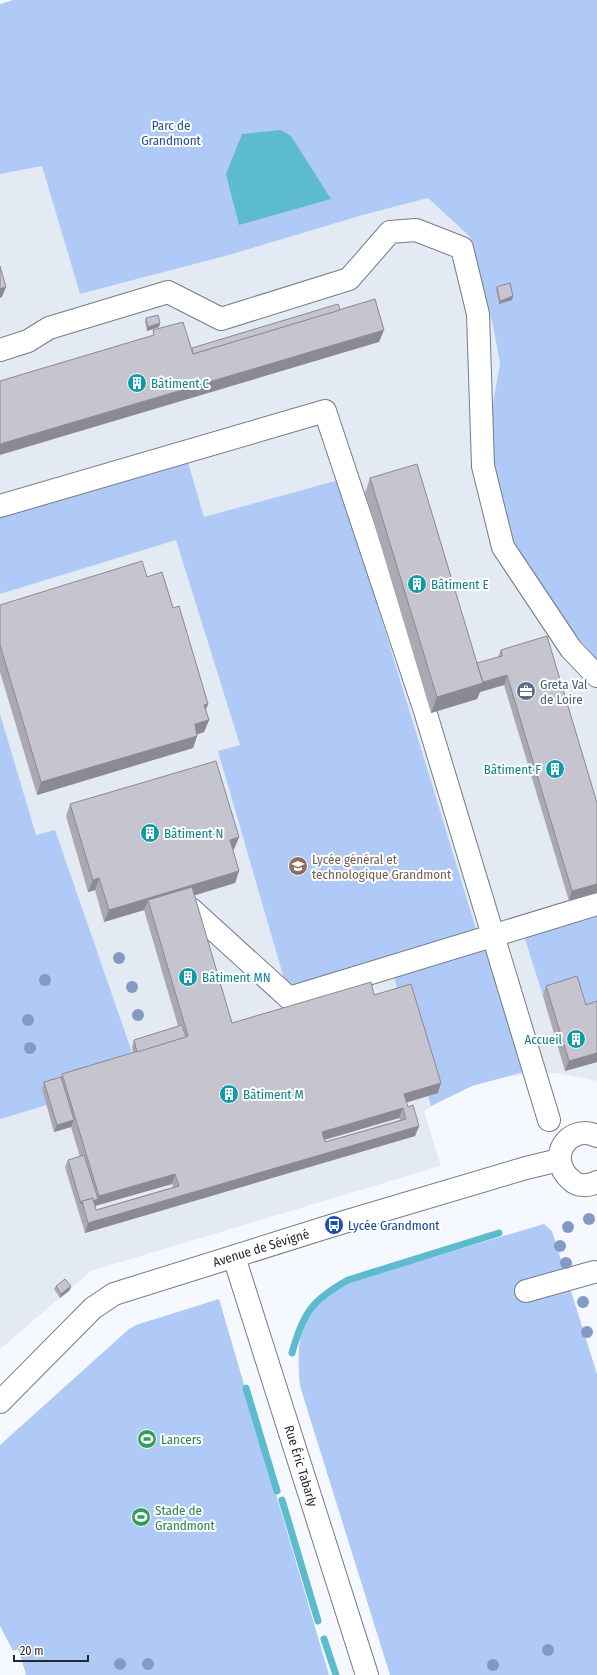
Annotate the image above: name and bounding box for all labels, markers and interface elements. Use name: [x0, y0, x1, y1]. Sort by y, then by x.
park label: Parc de Grandmont: [141, 118, 202, 148]
building icon: Bâtiment C: [126, 372, 148, 394]
place label: Bâtiment C: [151, 376, 210, 391]
building icon: Bâtiment E: [406, 573, 428, 595]
place label: Bâtiment E: [431, 577, 489, 592]
place label: Greta Val de Loire: [540, 677, 588, 707]
office icon: Greta Val de Loire: [515, 680, 537, 702]
building icon: Bâtiment F: [544, 758, 566, 780]
place label: Bâtiment F: [484, 762, 541, 777]
building icon: Bâtiment N: [139, 822, 161, 844]
place label: Bâtiment N: [164, 826, 223, 841]
place label: Lycée général et technologique Grandmont: [312, 852, 452, 882]
school or university icon: Lycée général et technologique Grandmont: [287, 855, 309, 877]
building icon: Bâtiment MN: [177, 966, 199, 988]
place label: Bâtiment MN: [202, 970, 271, 985]
building icon: Accueil: [565, 1028, 587, 1050]
place label: Accueil: [524, 1032, 563, 1047]
building icon: Bâtiment M: [218, 1083, 240, 1105]
place label: Bâtiment M: [243, 1087, 304, 1102]
bus stop icon: Lycée Grandmont: [323, 1214, 345, 1236]
place label: Lycée Grandmont: [348, 1218, 440, 1233]
street label: Avenue de Sévigné: [211, 1226, 311, 1270]
street label: Rue Éric Tabarly: [282, 1423, 321, 1509]
sports icon: Lancers: [136, 1428, 158, 1450]
place label: Lancers: [161, 1432, 202, 1447]
place label: Stade de Grandmont: [155, 1503, 215, 1533]
sports icon: Stade de Grandmont: [130, 1506, 152, 1528]
scale bar: [14, 1637, 88, 1663]
text: 20 m: [20, 1644, 44, 1658]

